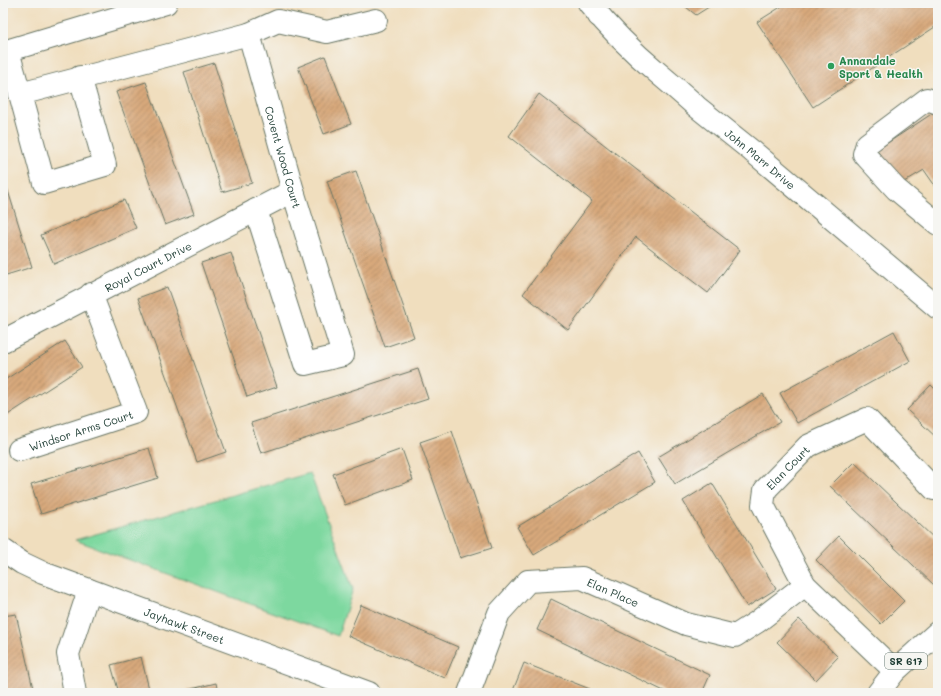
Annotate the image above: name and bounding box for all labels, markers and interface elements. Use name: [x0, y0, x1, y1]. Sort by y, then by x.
place label: Annandale Sport & Health: [839, 53, 923, 81]
marker: Annandale Sport & Health: [826, 61, 836, 71]
street label: Covent Wood Court: [262, 104, 305, 210]
street label: John Marr Drive: [722, 125, 799, 193]
street label: Royal Court Drive: [102, 237, 194, 295]
street label: Windsor Arms Court: [27, 406, 135, 454]
street label: Elan Court: [762, 442, 813, 492]
street label: Elan Place: [585, 574, 642, 610]
street label: Jayhawk Street: [142, 603, 227, 647]
road number: SR 617: [885, 653, 927, 669]

